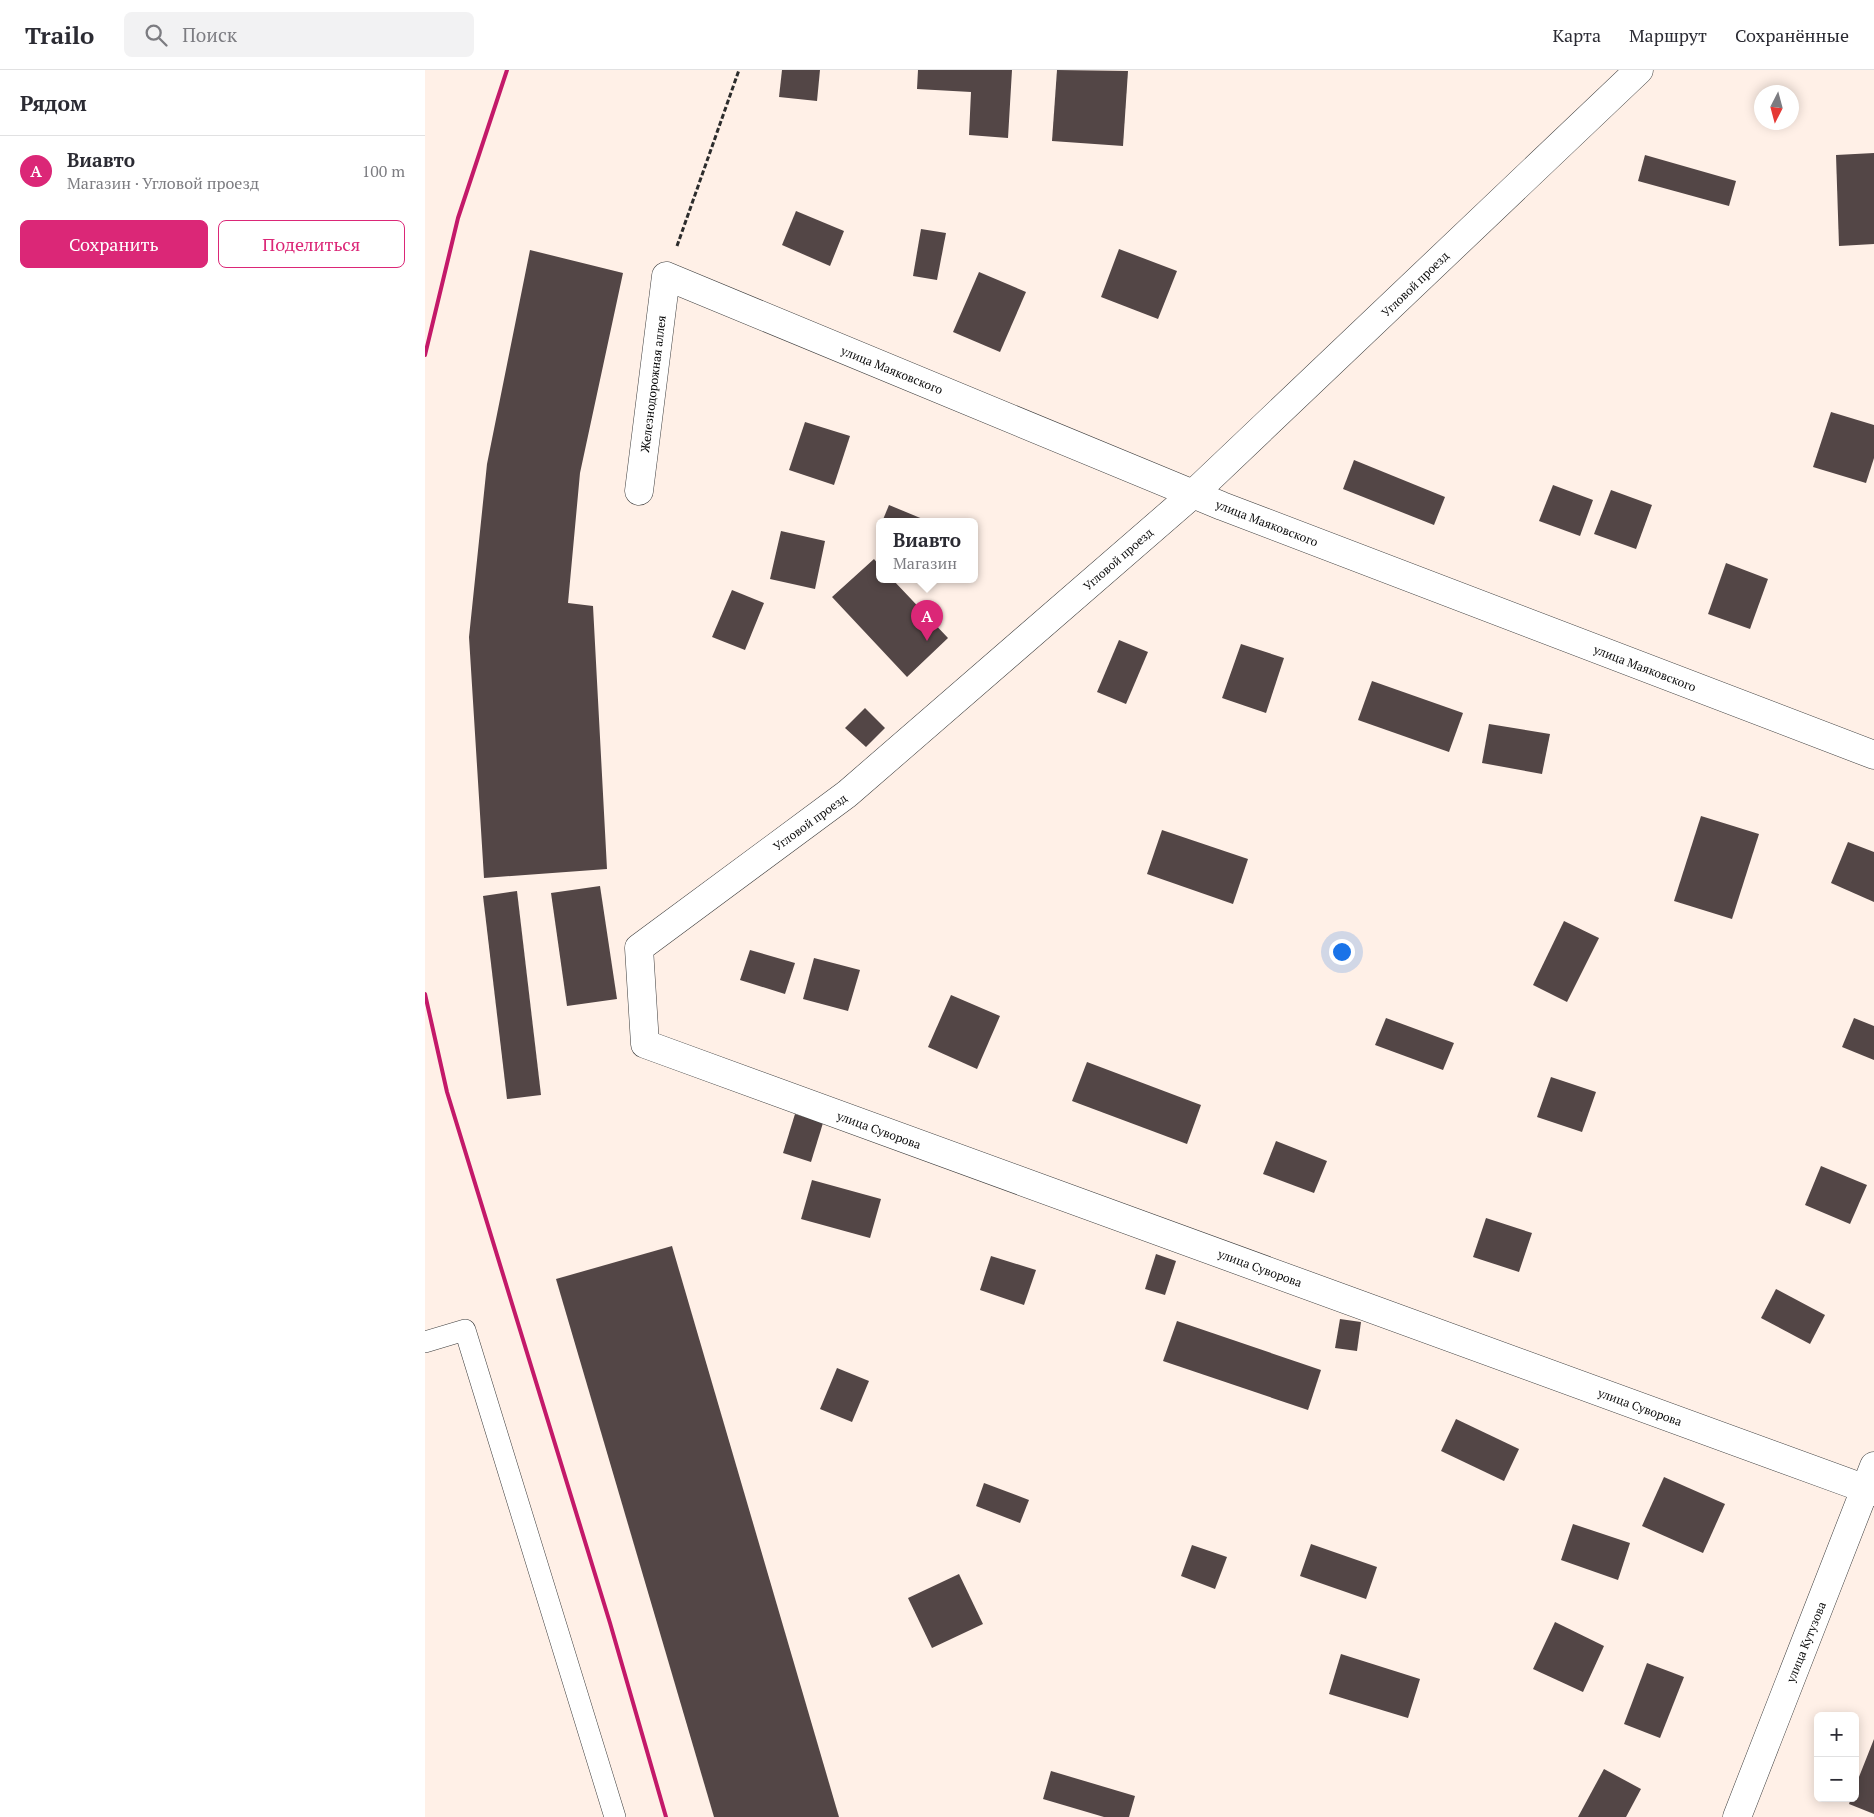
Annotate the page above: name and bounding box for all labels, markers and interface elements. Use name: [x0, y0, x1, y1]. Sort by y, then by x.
search box: [124, 12, 474, 57]
text: Trailo: [25, 19, 94, 51]
icon: search: [142, 21, 170, 49]
text: Поиск: [182, 22, 237, 47]
text: Карта: [1552, 23, 1601, 47]
text: Маршрут: [1629, 23, 1707, 47]
text: Сохранённые: [1735, 23, 1849, 47]
north arrow: [1754, 85, 1799, 130]
text: Рядом: [20, 89, 87, 117]
text: Виавто: [67, 147, 135, 172]
text: A: [30, 160, 42, 182]
text: 100 m: [362, 160, 405, 182]
text: Магазин · Угловой проезд: [67, 172, 259, 194]
button: Сохранить: [20, 220, 208, 268]
button: Поделиться: [218, 220, 405, 268]
street label: Угловой проезд: [1378, 248, 1452, 320]
street label: Железнодорожная аллея: [637, 315, 669, 453]
street label: улица Маяковского: [838, 342, 945, 397]
street label: улица Маяковского: [1213, 496, 1321, 550]
popup: [876, 518, 978, 583]
street label: Угловой проезд: [1080, 525, 1156, 593]
text: Виавто: [893, 527, 961, 552]
text: Магазин: [893, 552, 957, 574]
pin: A: [911, 600, 943, 641]
street label: улица Маяковского: [1591, 641, 1699, 695]
street label: Угловой проезд: [770, 790, 850, 854]
your location: [1329, 939, 1355, 965]
street label: улица Суворова: [834, 1108, 923, 1152]
street label: улица Суворова: [1215, 1246, 1304, 1290]
street label: улица Суворова: [1595, 1385, 1684, 1429]
street label: улица Кутузова: [1783, 1599, 1829, 1686]
map controls: [1814, 1712, 1859, 1802]
button: +: [1814, 1712, 1859, 1757]
button: −: [1814, 1757, 1859, 1802]

